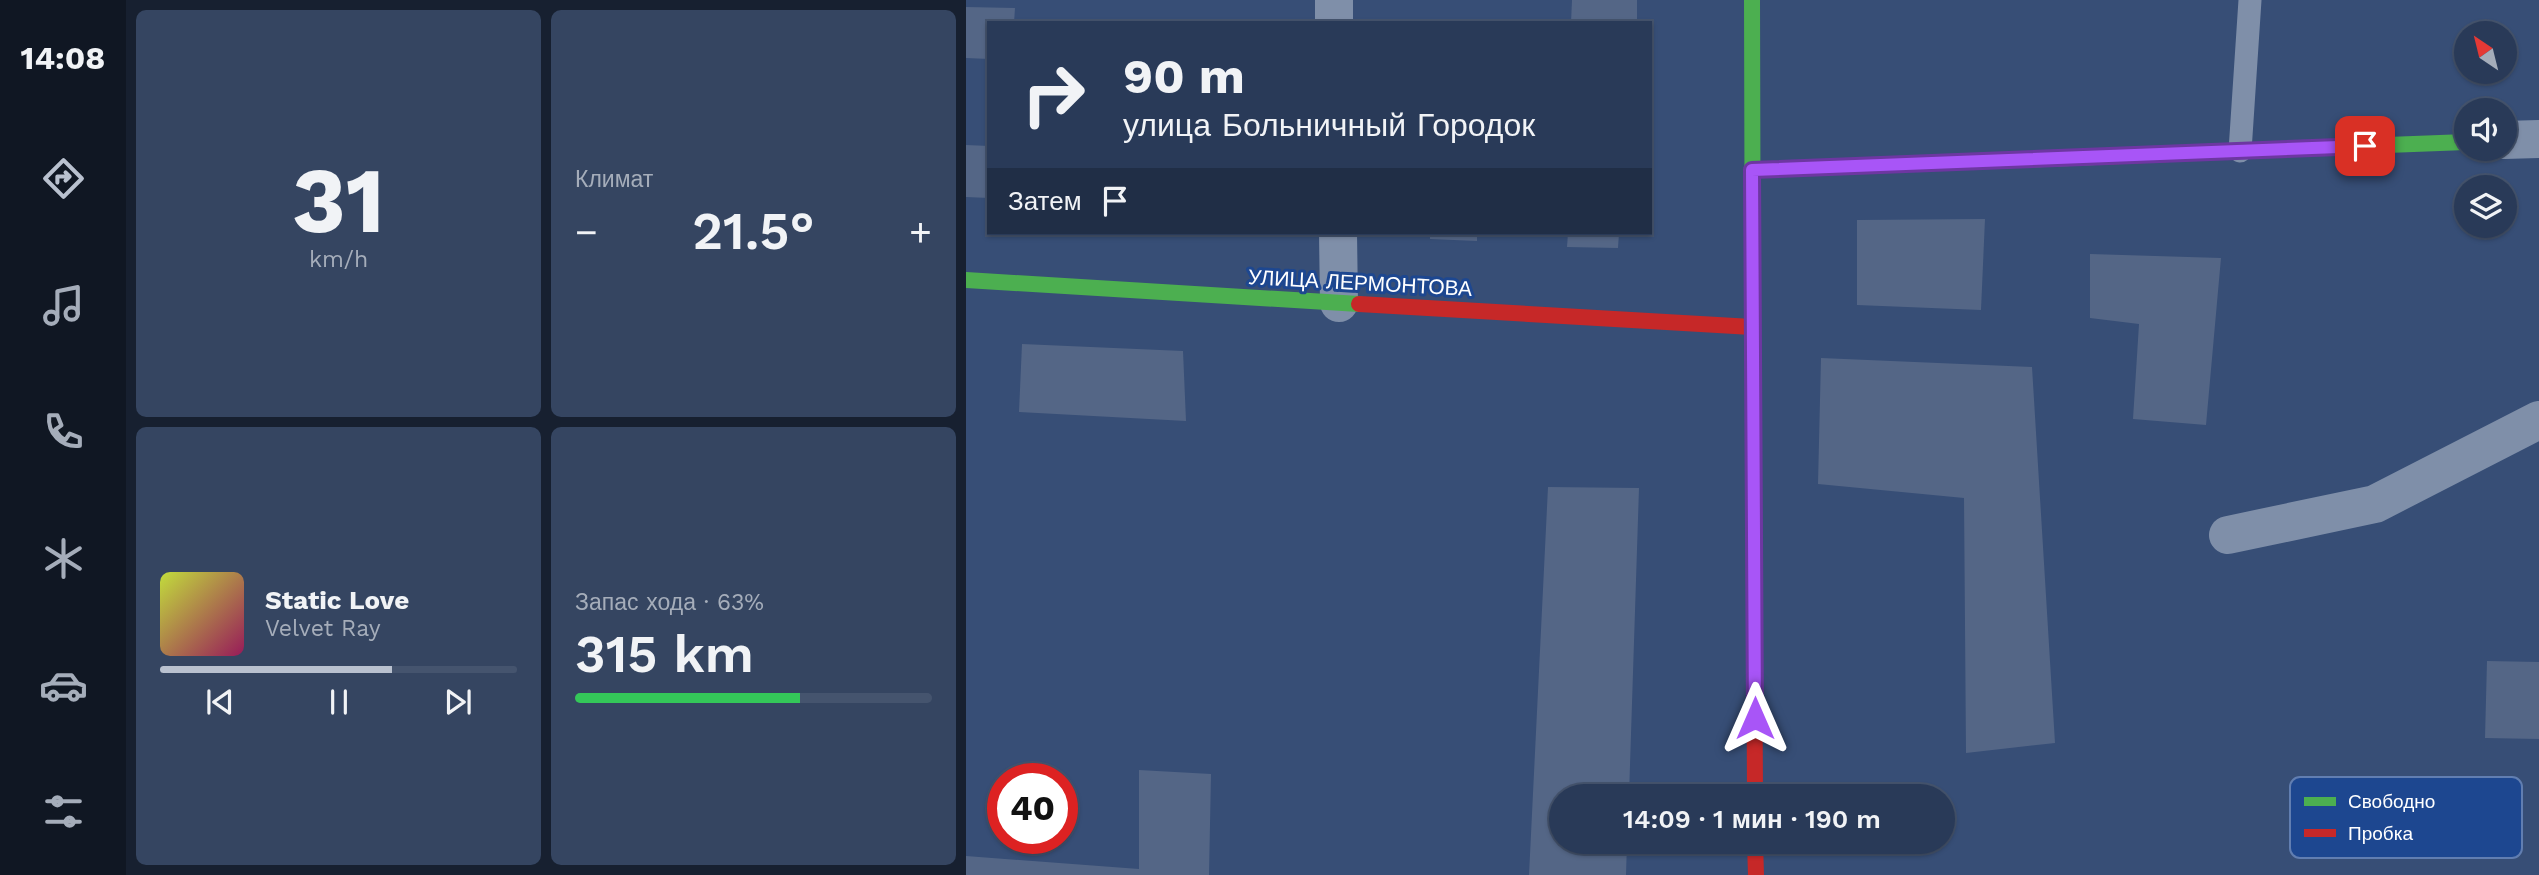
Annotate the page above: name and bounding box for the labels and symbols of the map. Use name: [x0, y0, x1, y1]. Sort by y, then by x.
north arrow: [2454, 21, 2516, 84]
pin: [2335, 116, 2395, 176]
street label: УЛИЦА ЛЕРМОНТОВА: [1247, 264, 1473, 301]
position arrow: [1718, 681, 1792, 755]
speed limit sign: 40: [987, 763, 1078, 854]
legend: [2290, 777, 2522, 858]
text: Свободно: [2348, 790, 2435, 813]
text: Пробка: [2348, 822, 2413, 845]

